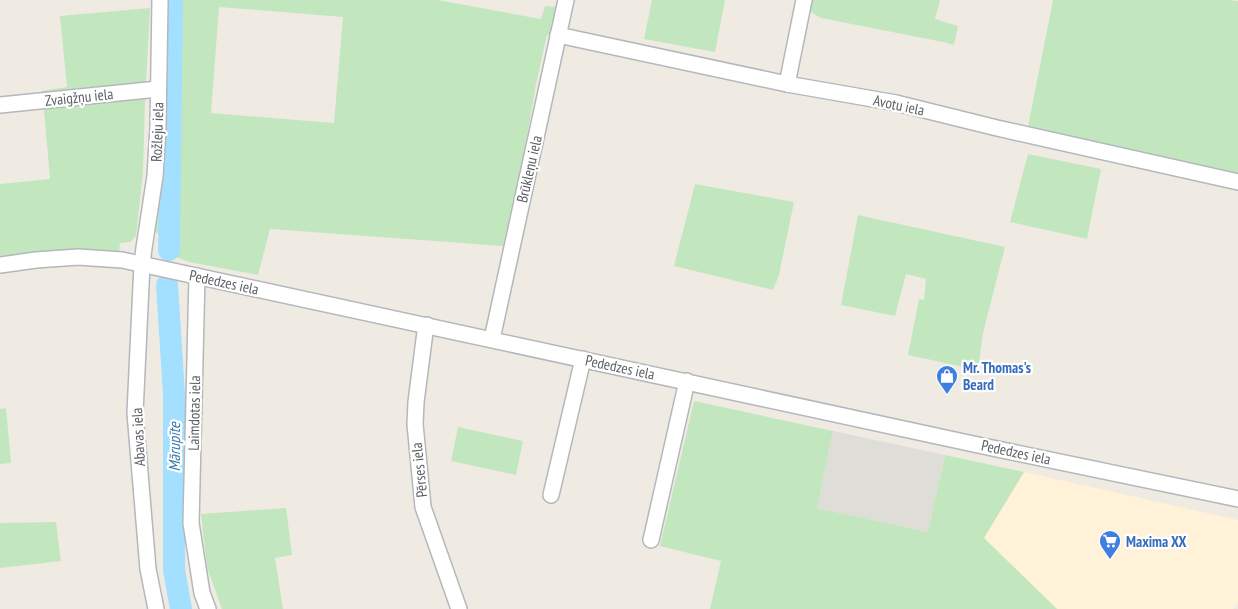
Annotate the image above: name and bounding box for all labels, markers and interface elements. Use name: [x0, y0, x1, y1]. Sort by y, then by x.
street label: Zvaigžņu iela: [44, 84, 114, 110]
street label: Avotu iela: [872, 90, 926, 120]
street label: Rožleju iela: [146, 102, 168, 162]
street label: Brūkleņu iela: [512, 134, 546, 204]
street label: Pededzes iela: [188, 265, 260, 299]
street label: Pededzes iela: [584, 350, 656, 384]
place label: Mr. Thomas's Beard: [963, 358, 1031, 394]
shop icon: Mr. Thomas's Beard: [935, 364, 959, 395]
street label: Laimdotas iela: [184, 375, 204, 451]
street label: Abavas iela: [127, 407, 149, 467]
water label: Mārupīte: [164, 421, 184, 472]
street label: Pededzes iela: [980, 435, 1052, 469]
street label: Pērses iela: [407, 442, 431, 498]
supermarket icon: Maxima XX: [1098, 529, 1122, 560]
place label: Maxima XX: [1126, 532, 1186, 551]

